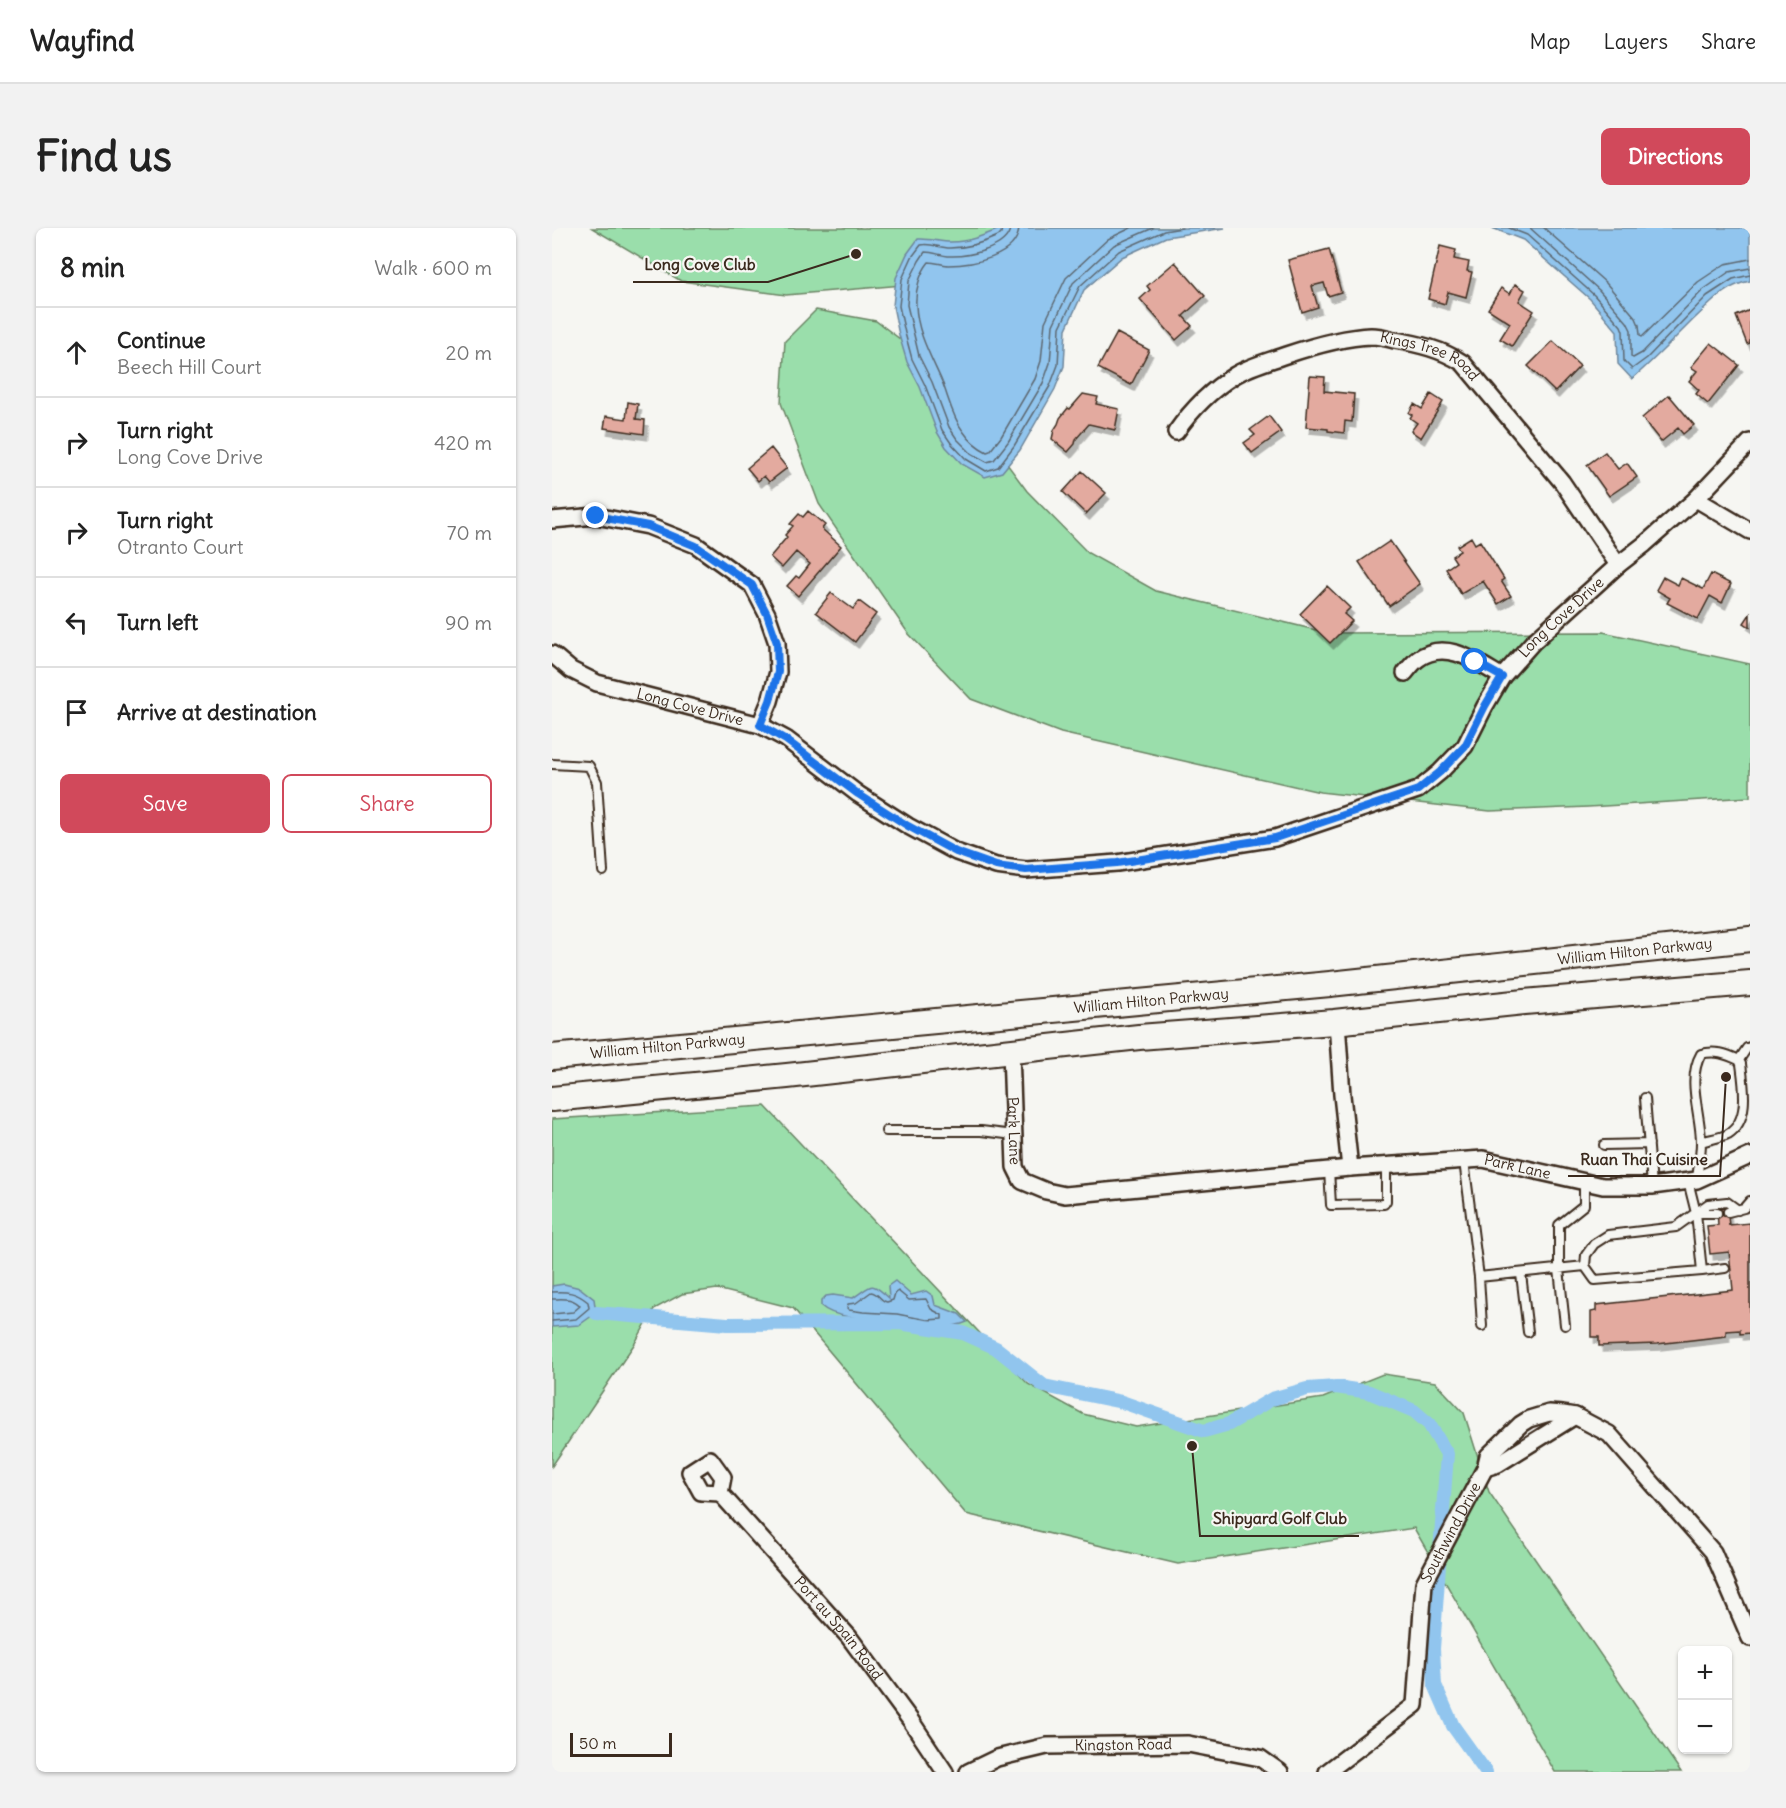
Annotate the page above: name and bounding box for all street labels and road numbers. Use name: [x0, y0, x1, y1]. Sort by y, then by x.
street label: Kings Tree Road: [1379, 327, 1484, 384]
street label: Long Cove Drive: [1514, 573, 1607, 661]
street label: Long Cove Drive: [635, 684, 746, 729]
street label: William Hilton Parkway: [1556, 933, 1713, 969]
street label: William Hilton Parkway: [1073, 984, 1230, 1017]
street label: William Hilton Parkway: [589, 1029, 746, 1062]
street label: Park Lane: [1004, 1097, 1025, 1165]
street label: Park Lane: [1482, 1150, 1553, 1183]
street label: Southwind Drive: [1416, 1479, 1485, 1586]
street label: Port au Spain Road: [790, 1572, 887, 1684]
street label: Kingston Road: [1074, 1734, 1172, 1755]

